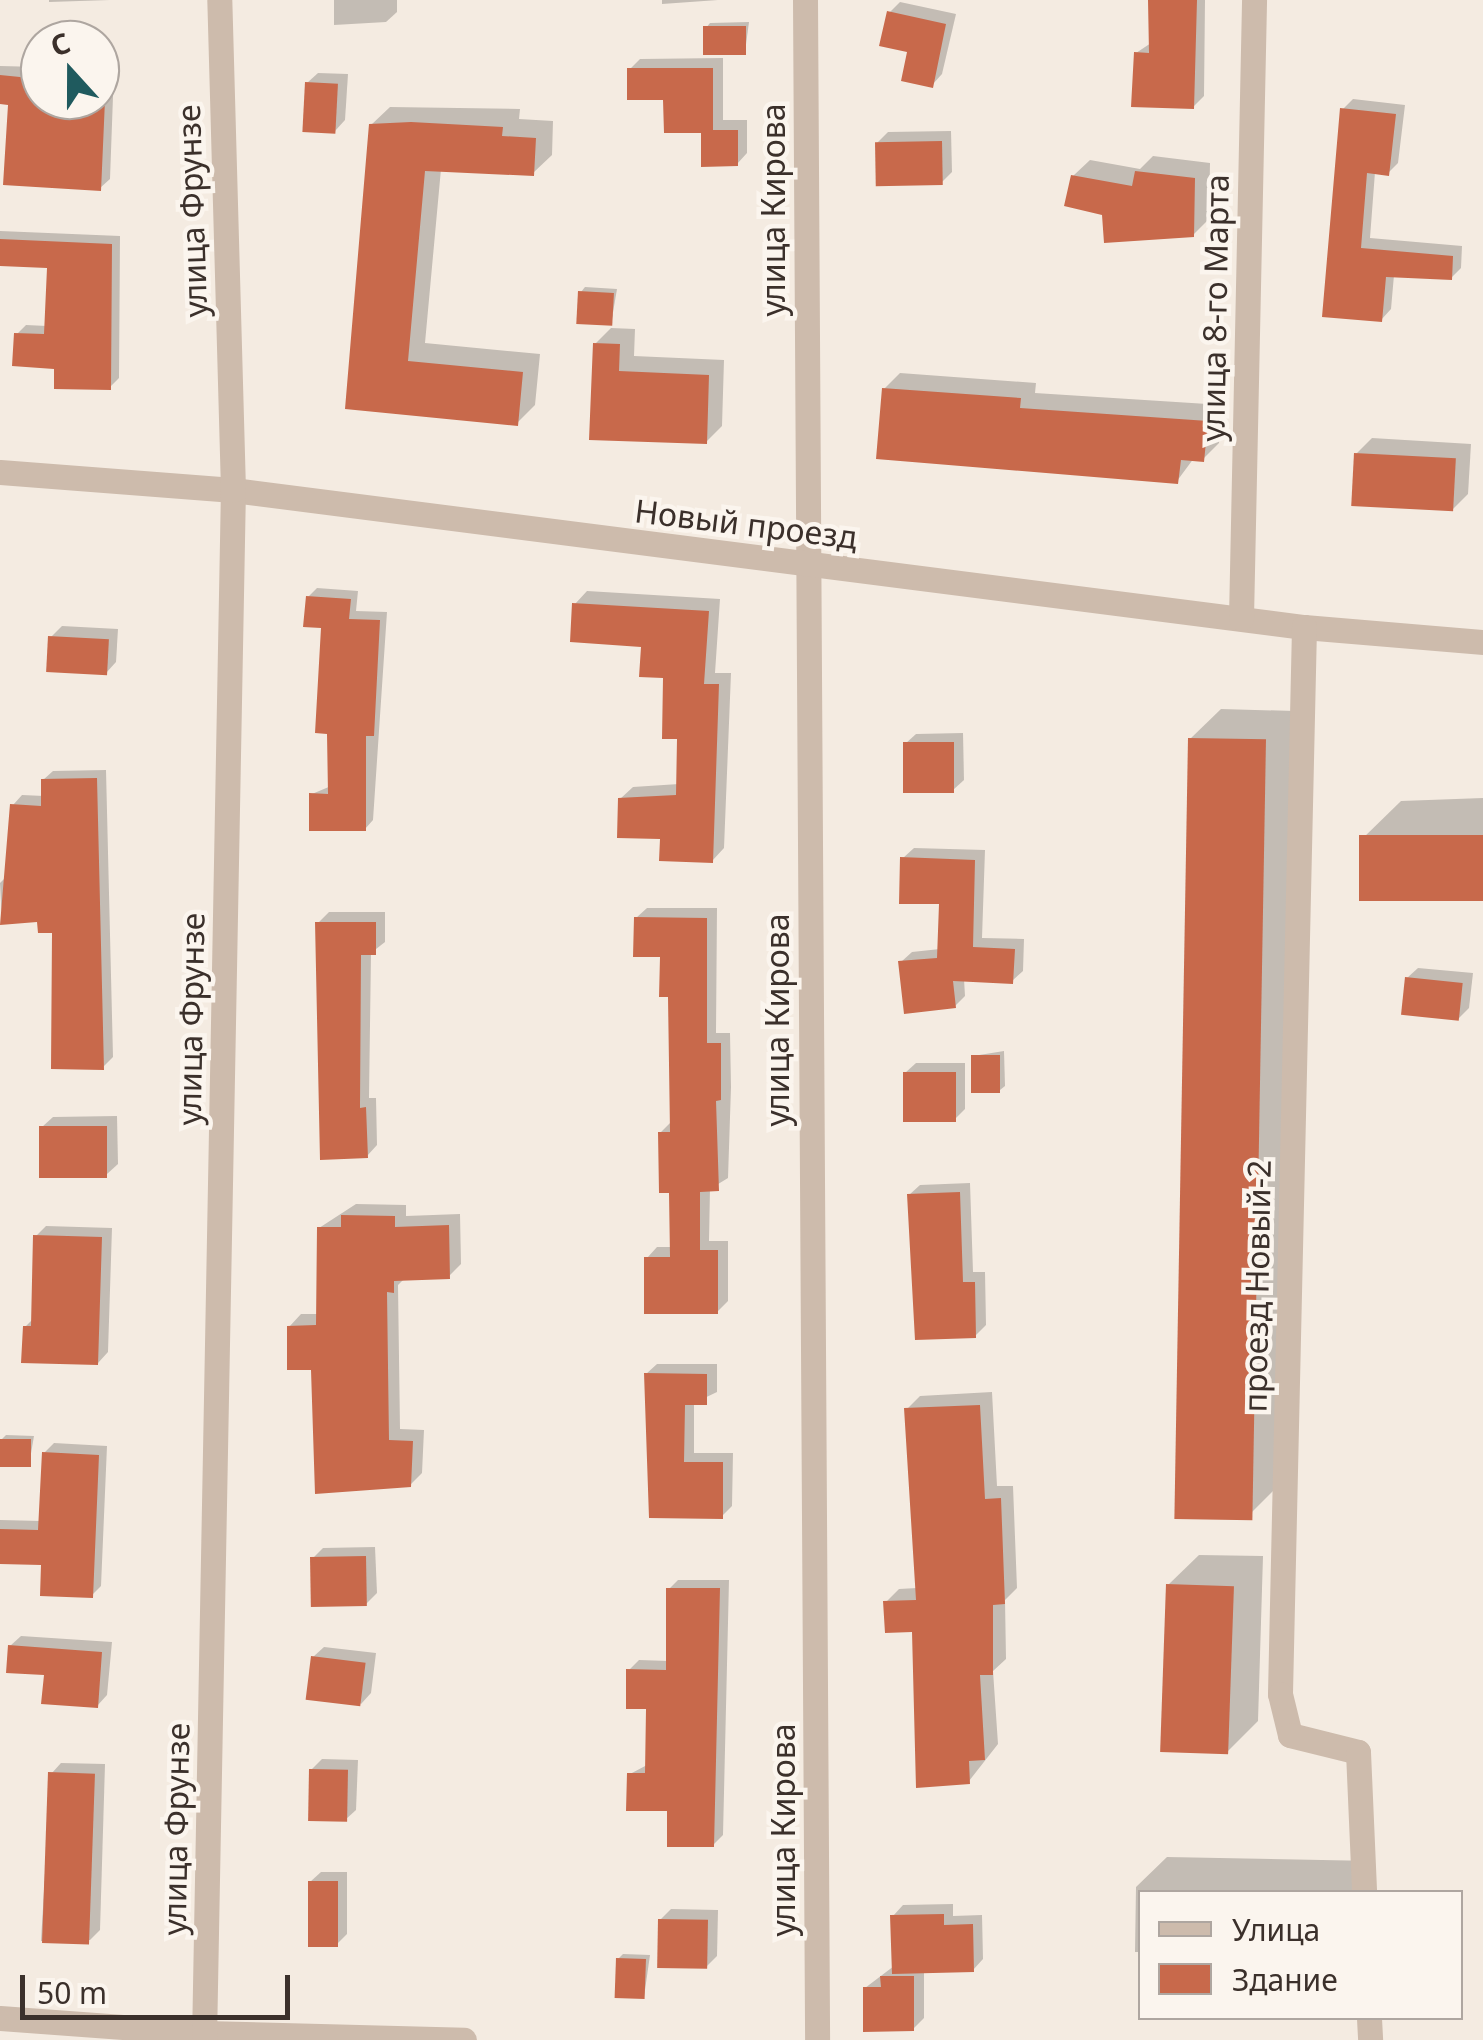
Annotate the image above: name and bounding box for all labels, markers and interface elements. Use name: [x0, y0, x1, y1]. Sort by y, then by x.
north arrow: [20, 20, 120, 120]
text: С: [45, 23, 75, 65]
street label: улица Кирова: [754, 103, 792, 317]
street label: улица Фрунзе: [169, 104, 215, 318]
street label: улица 8-го Марта: [1193, 174, 1237, 442]
street label: Новый проезд: [633, 491, 859, 557]
street label: улица Фрунзе: [170, 912, 212, 1126]
street label: улица Кирова: [758, 913, 796, 1127]
street label: проезд Новый-2: [1236, 1159, 1278, 1413]
street label: улица Фрунзе: [155, 1722, 197, 1936]
street label: улица Кирова: [764, 1723, 802, 1937]
legend: [1138, 1890, 1463, 2020]
text: Улица: [1232, 1909, 1320, 1950]
scale bar: [25, 1955, 295, 2017]
text: Здание: [1232, 1959, 1338, 2000]
text: 50 m: [37, 1972, 107, 2013]

